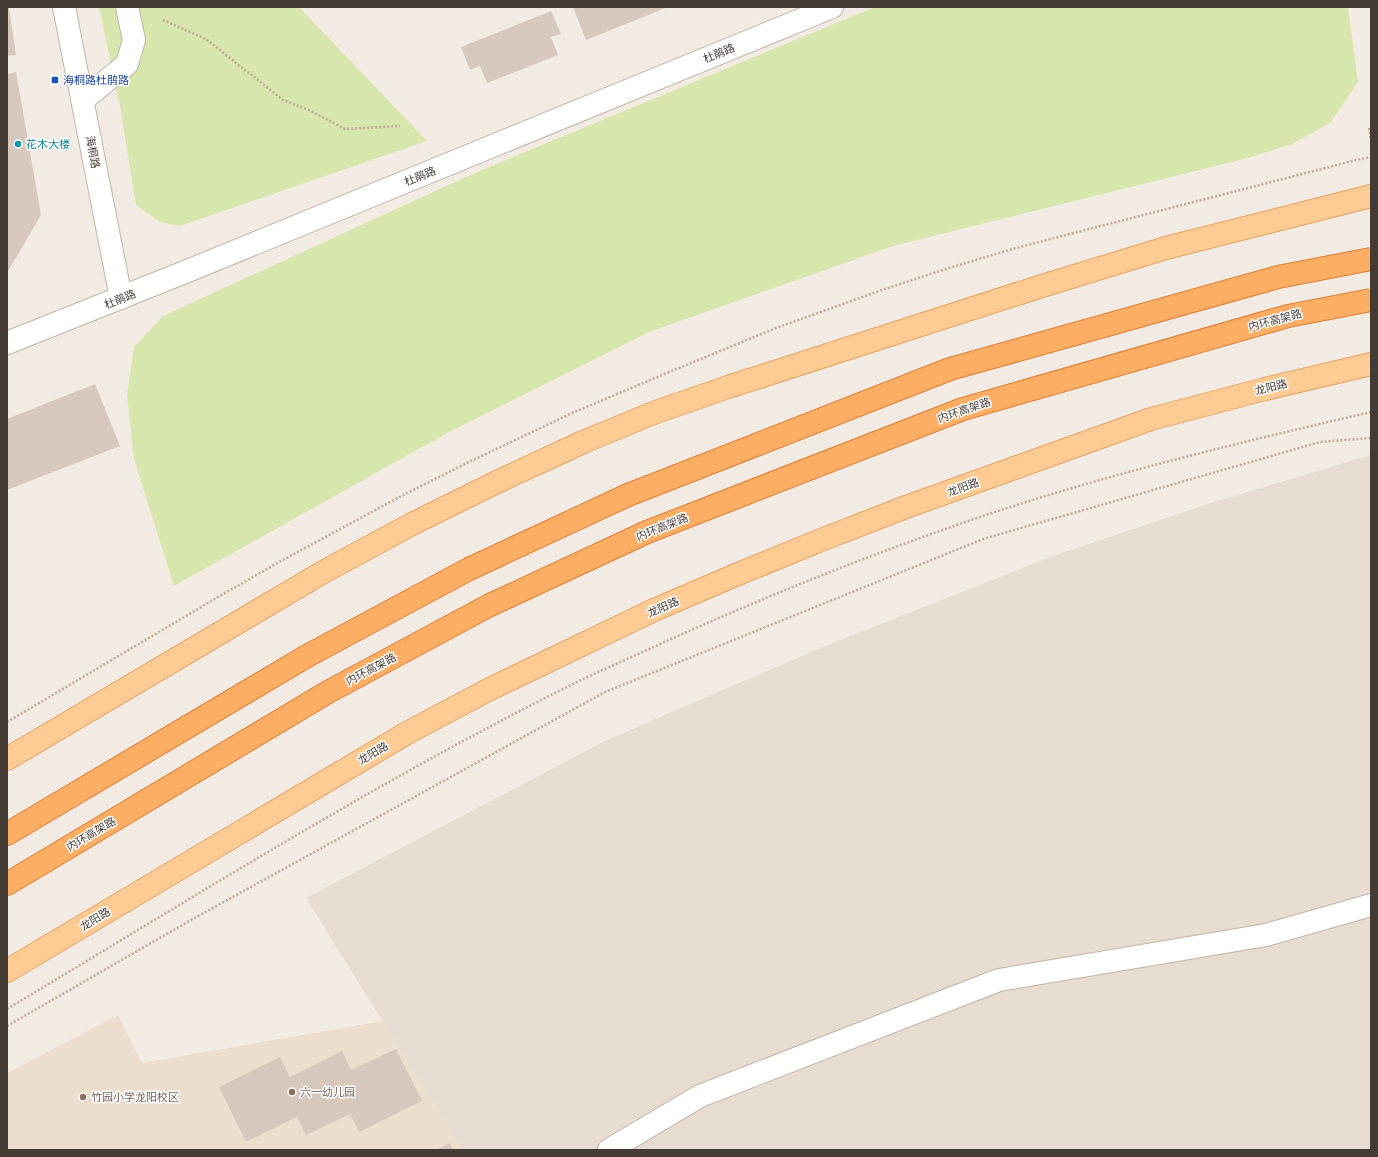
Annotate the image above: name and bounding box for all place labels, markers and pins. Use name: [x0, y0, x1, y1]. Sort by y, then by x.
place label: 海桐路杜鹃路: [63, 73, 129, 87]
marker: 海桐路杜鹃路: [50, 75, 60, 85]
place label: 花木大楼: [26, 137, 70, 151]
marker: 花木大楼: [13, 139, 23, 149]
place label: 六一幼儿园: [300, 1085, 355, 1099]
marker: 六一幼儿园: [287, 1087, 297, 1097]
place label: 竹园小学龙阳校区: [91, 1090, 179, 1104]
marker: 竹园小学龙阳校区: [78, 1092, 88, 1102]

